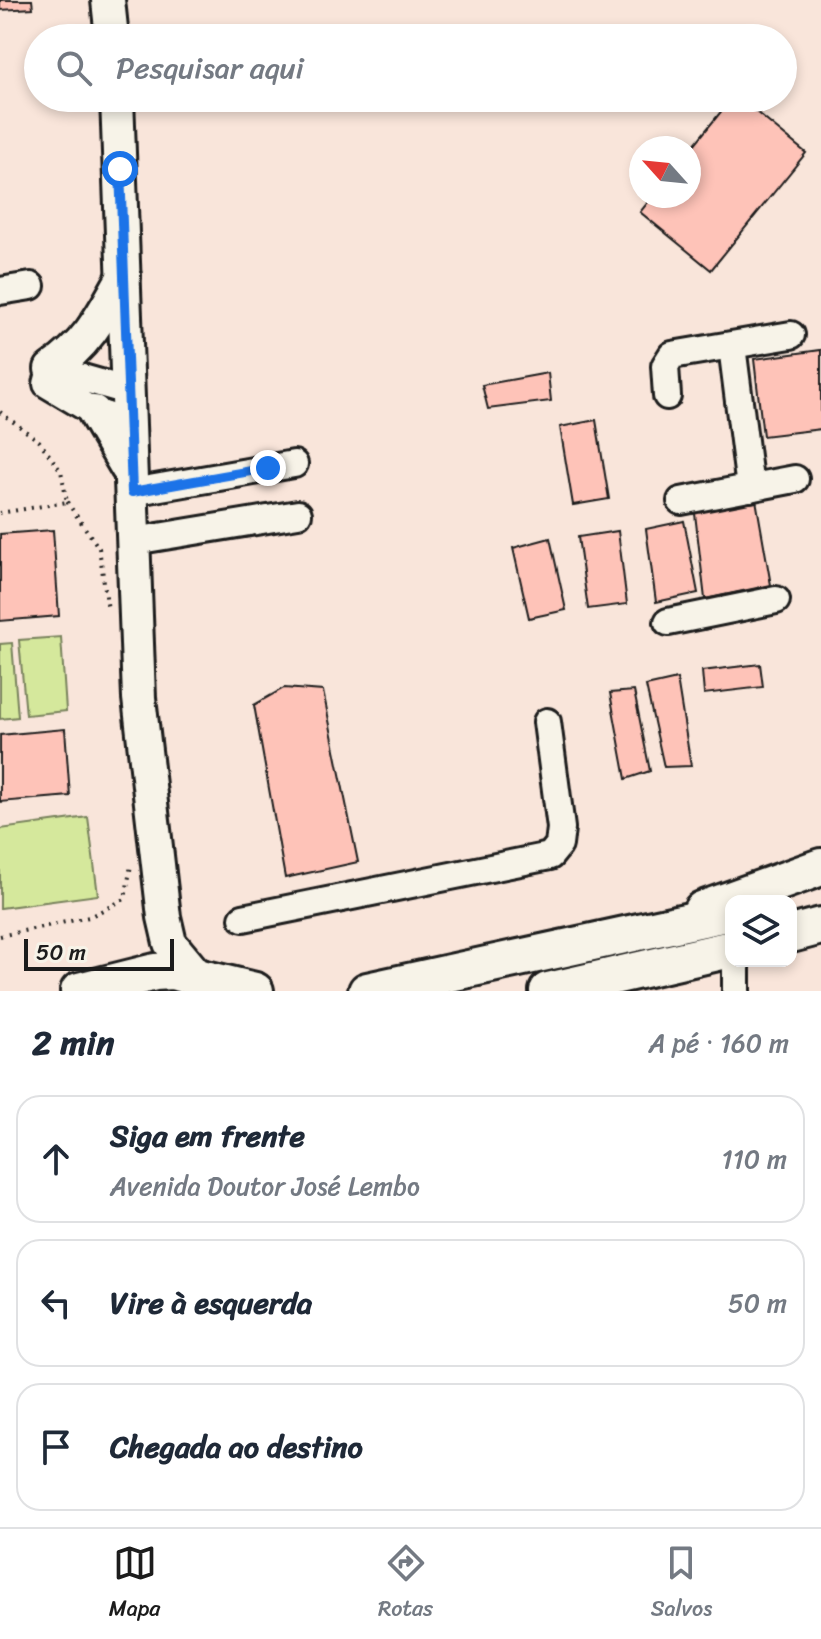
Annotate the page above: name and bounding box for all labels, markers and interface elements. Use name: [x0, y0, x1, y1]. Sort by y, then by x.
search box: [24, 24, 797, 112]
text: Pesquisar aqui: [116, 41, 304, 95]
icon: search: [52, 46, 96, 90]
north arrow: [629, 136, 701, 208]
route start: [102, 151, 138, 187]
route end: [250, 450, 286, 486]
map controls: [725, 895, 797, 967]
button: layers: [725, 895, 797, 967]
text: 50 m: [36, 933, 86, 972]
scale bar: [24, 935, 174, 971]
text: 2 min: [32, 1013, 114, 1073]
text: A pé · 160 m: [649, 1020, 789, 1066]
text: Siga em frente: [110, 1109, 305, 1163]
text: 110 m: [722, 1136, 787, 1182]
icon: ahead: [34, 1137, 78, 1181]
text: Avenida Doutor José Lembo: [110, 1163, 420, 1209]
text: Vire à esquerda: [110, 1276, 312, 1330]
text: 50 m: [728, 1280, 787, 1326]
icon: left: [34, 1281, 78, 1325]
text: Chegada ao destino: [110, 1420, 363, 1474]
icon: arrive: [34, 1425, 78, 1469]
tab: Mapa: [109, 1541, 160, 1628]
tab: Rotas: [378, 1541, 433, 1628]
tab: Salvos: [651, 1541, 712, 1628]

